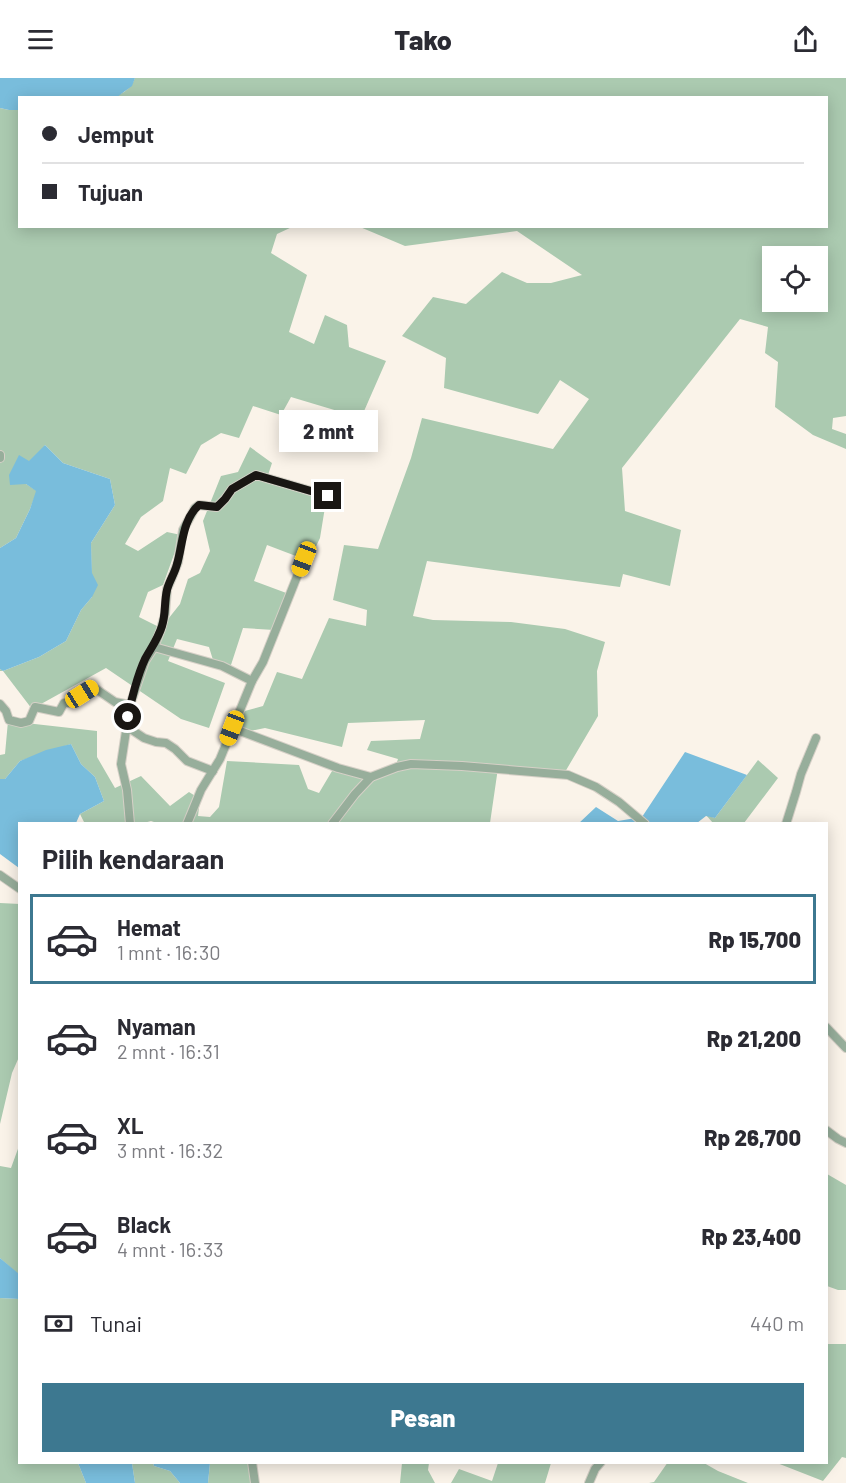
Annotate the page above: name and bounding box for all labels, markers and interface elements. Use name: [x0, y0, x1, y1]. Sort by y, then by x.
icon: menu: [24, 23, 57, 56]
text: Tako: [394, 23, 452, 55]
icon: share: [789, 23, 822, 56]
text: Jemput: [78, 121, 154, 147]
text: Tujuan: [78, 179, 143, 205]
map controls: [762, 246, 828, 312]
button: locate: [762, 246, 828, 312]
callout: 2 mnt: [278, 409, 378, 451]
text: 2 mnt: [303, 419, 354, 443]
route end: [314, 482, 341, 509]
car: [289, 539, 319, 579]
car: [62, 677, 102, 711]
route start: [114, 703, 141, 730]
car: [217, 708, 247, 748]
text: Pilih kendaraan: [42, 842, 224, 874]
icon: car: [45, 912, 99, 966]
text: Hemat: [117, 914, 181, 940]
text: Rp 15,700: [709, 926, 801, 952]
text: 1 mnt · 16:30: [117, 940, 220, 964]
icon: car: [45, 1011, 99, 1065]
text: Nyaman: [117, 1013, 196, 1039]
text: Rp 21,200: [707, 1025, 801, 1051]
text: 2 mnt · 16:31: [117, 1039, 220, 1063]
icon: car: [45, 1110, 99, 1164]
text: XL: [117, 1112, 143, 1138]
text: Rp 26,700: [704, 1124, 801, 1150]
text: 3 mnt · 16:32: [117, 1138, 223, 1162]
icon: car: [45, 1209, 99, 1263]
text: Black: [117, 1211, 171, 1237]
text: Rp 23,400: [702, 1223, 801, 1249]
text: 4 mnt · 16:33: [117, 1237, 224, 1261]
icon: cash: [42, 1307, 75, 1340]
text: Tunai: [90, 1310, 142, 1336]
text: 440 m: [750, 1311, 804, 1335]
button: Pesan: [42, 1383, 804, 1452]

